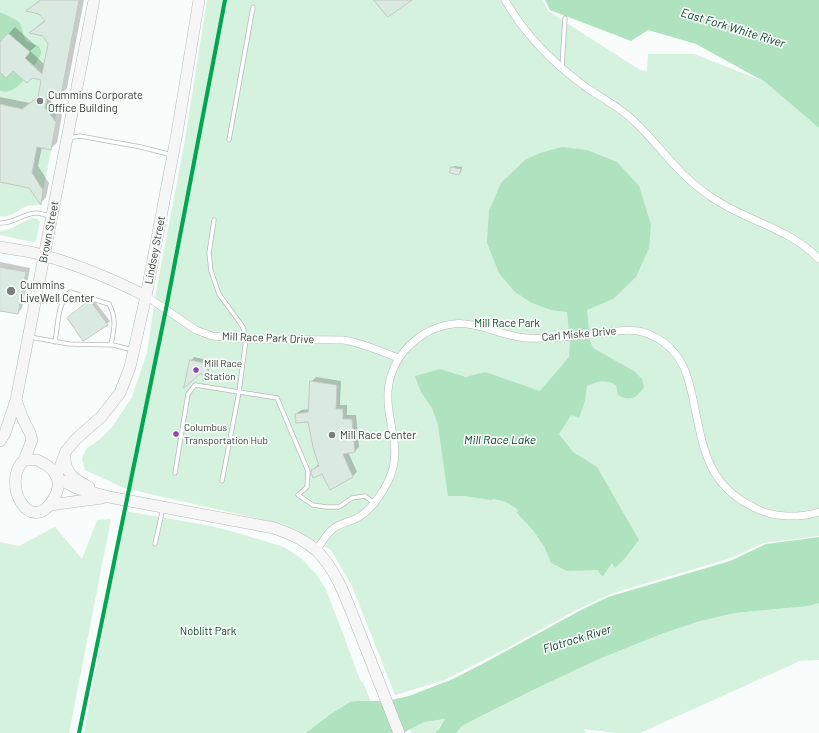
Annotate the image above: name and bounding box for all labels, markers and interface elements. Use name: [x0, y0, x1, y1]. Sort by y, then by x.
water label: East Fork White River: [679, 5, 787, 51]
place label: Cummins Corporate Office Building: [48, 88, 143, 114]
marker: Cummins Corporate Office Building: [35, 96, 45, 106]
street label: Brown Street: [37, 200, 61, 264]
street label: Lindsey Street: [142, 215, 168, 285]
place label: Cummins LiveWell Center: [20, 278, 94, 304]
marker: Cummins LiveWell Center: [5, 285, 17, 297]
park label: Mill Race Park: [474, 316, 540, 330]
street label: Carl Miske Drive: [541, 324, 617, 344]
street label: Mill Race Park Drive: [222, 330, 314, 346]
place label: Mill Race Station: [204, 358, 242, 382]
marker: Mill Race Station: [191, 365, 201, 375]
place label: Columbus Transportation Hub: [184, 422, 268, 446]
place label: Mill Race Center: [340, 428, 416, 442]
marker: Columbus Transportation Hub: [171, 429, 181, 439]
marker: Mill Race Center: [327, 430, 337, 440]
water label: Mill Race Lake: [464, 433, 536, 447]
water label: Flatrock River: [541, 622, 613, 656]
park label: Noblitt Park: [180, 624, 236, 638]

